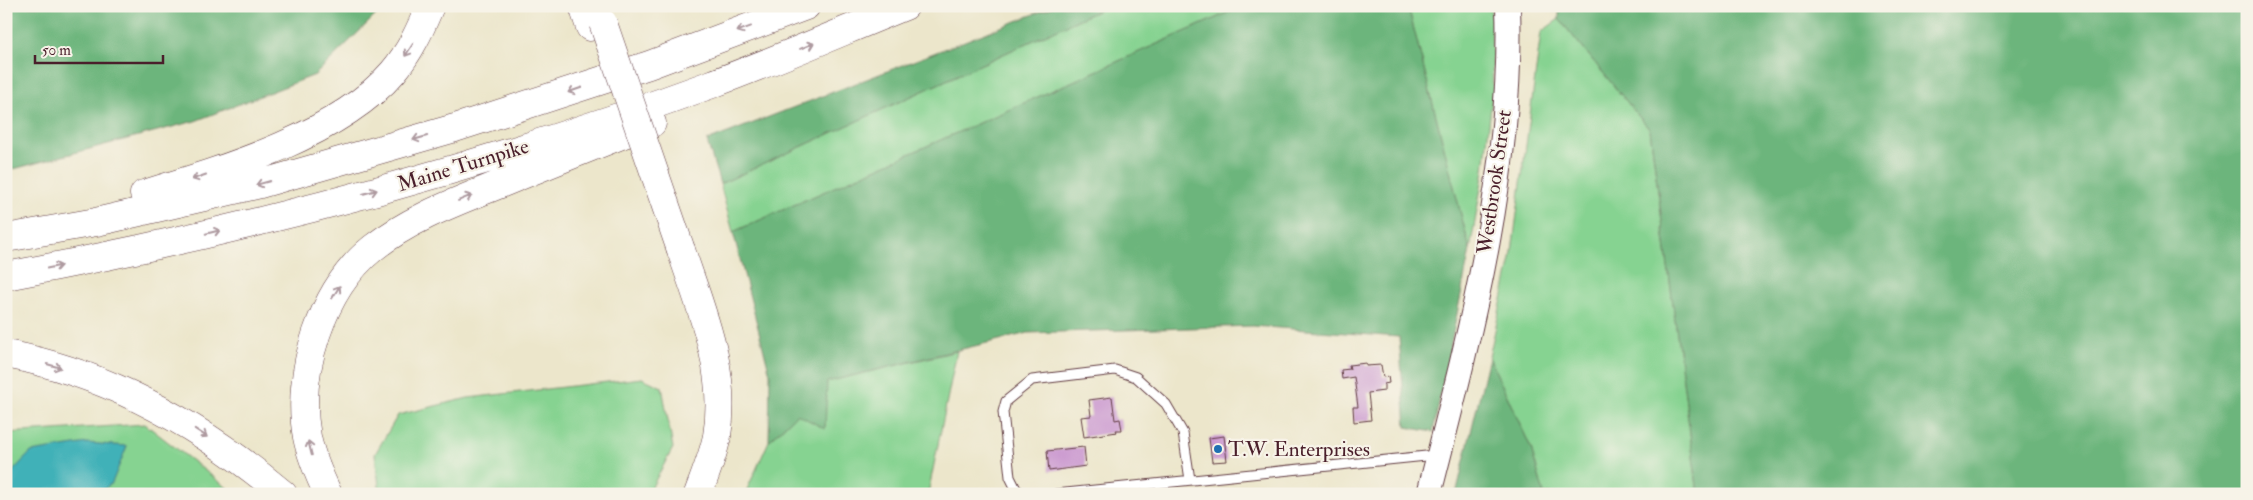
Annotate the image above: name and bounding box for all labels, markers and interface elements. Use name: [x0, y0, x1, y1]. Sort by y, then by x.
one-way arrow: [737, 26, 752, 35]
scale bar: [35, 32, 162, 64]
text: 50 m: [42, 41, 71, 60]
one-way arrow: [799, 41, 814, 50]
one-way arrow: [404, 43, 414, 57]
one-way arrow: [568, 86, 583, 95]
street label: Westbrook Street: [1471, 108, 1518, 257]
street label: Maine Turnpike: [394, 133, 532, 198]
one-way arrow: [412, 134, 428, 144]
one-way arrow: [192, 173, 207, 182]
one-way arrow: [256, 178, 272, 188]
one-way arrow: [362, 187, 378, 196]
one-way arrow: [457, 193, 472, 203]
one-way arrow: [204, 227, 220, 236]
one-way arrow: [46, 262, 62, 271]
one-way arrow: [332, 286, 342, 300]
one-way arrow: [45, 362, 61, 371]
one-way arrow: [194, 427, 208, 438]
place label: T.W. Enterprises: [1228, 436, 1370, 463]
one-way arrow: [305, 441, 314, 457]
marker: T.W. Enterprises: [1212, 443, 1224, 455]

